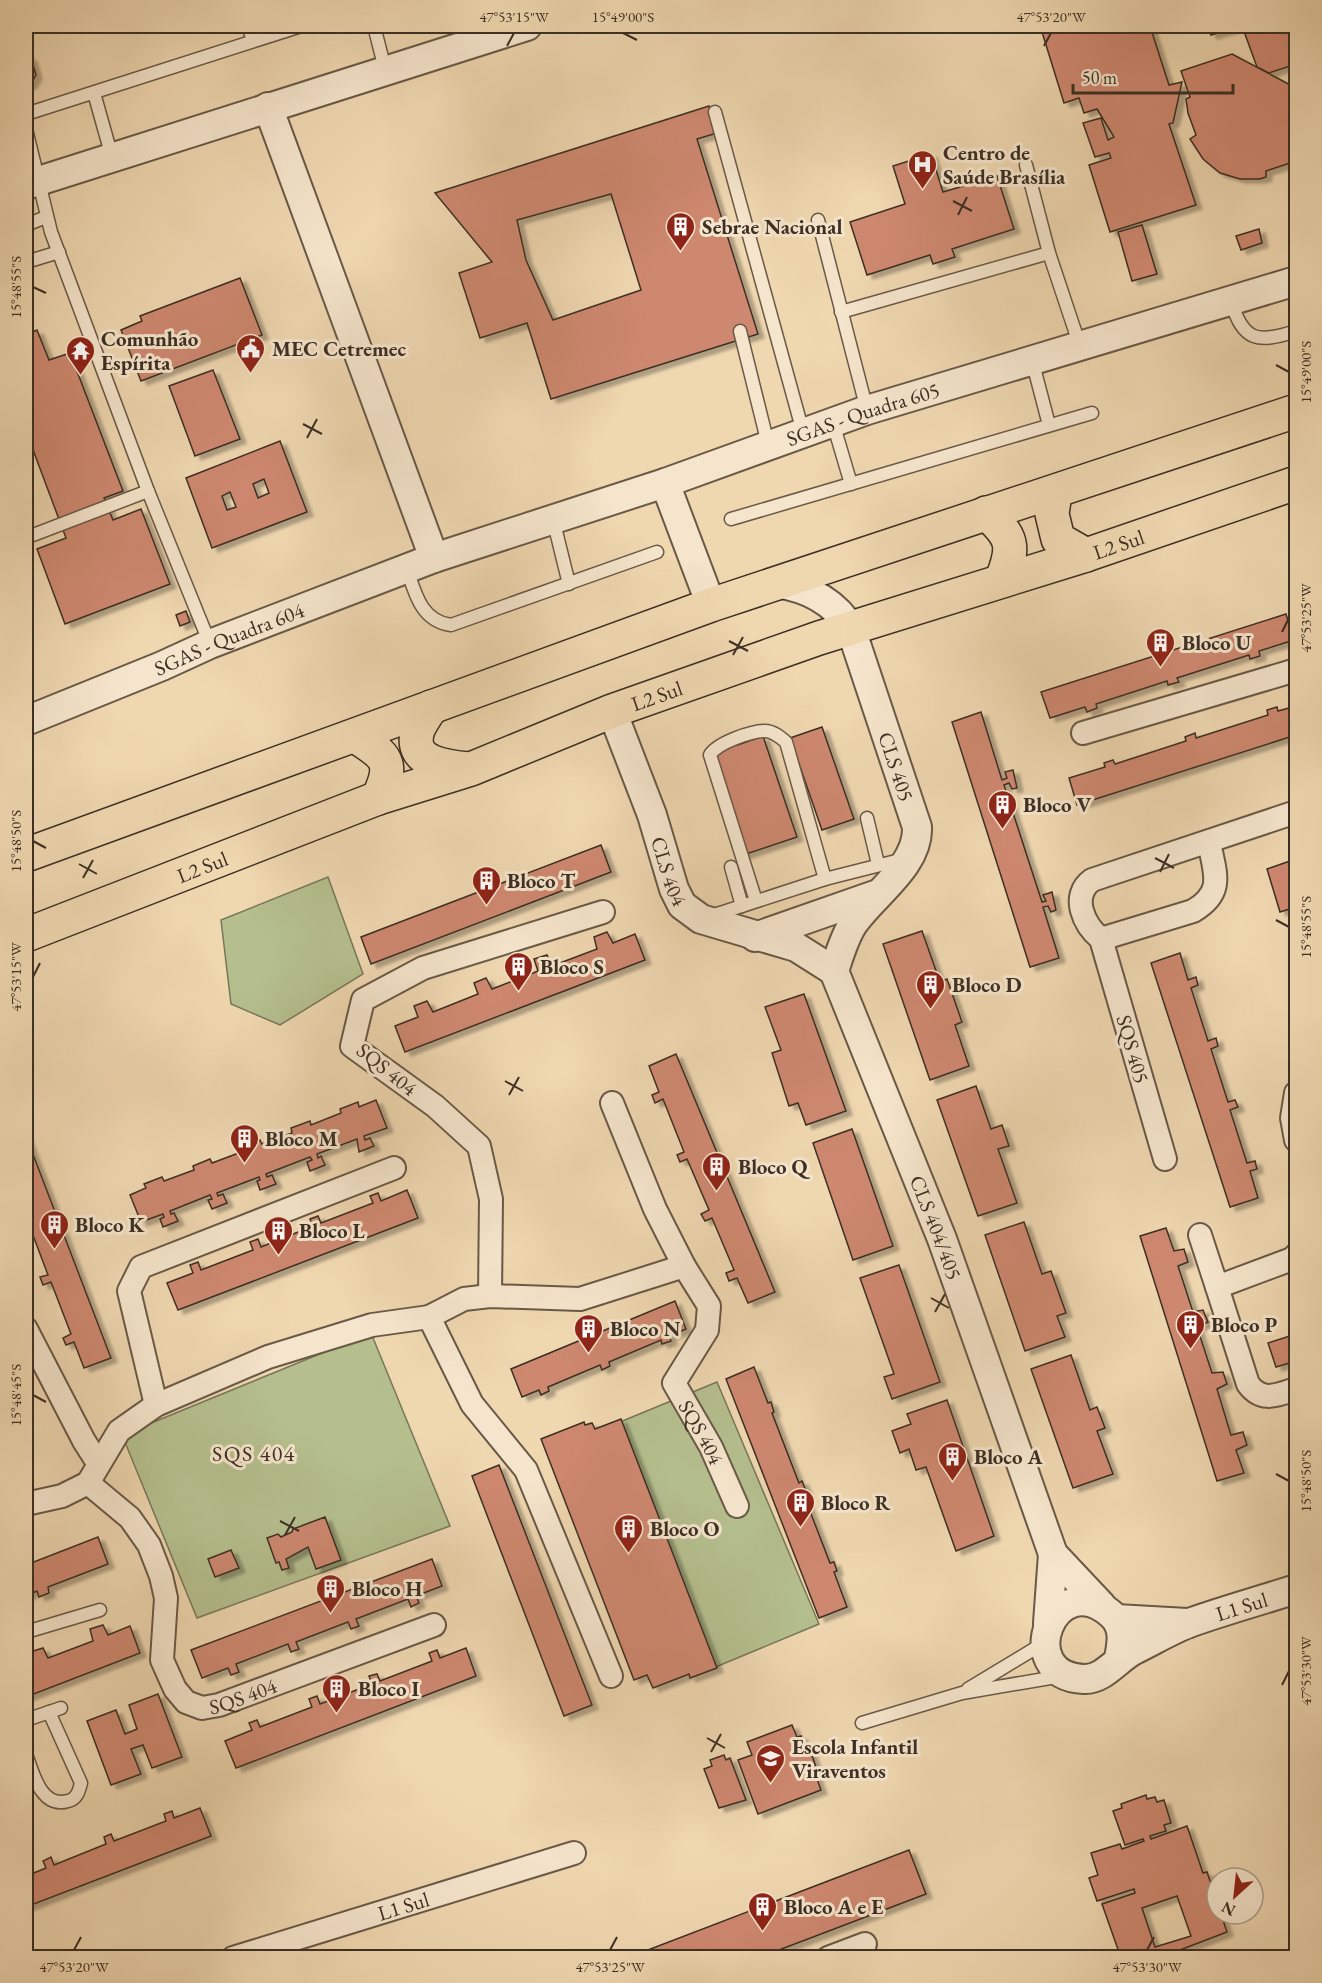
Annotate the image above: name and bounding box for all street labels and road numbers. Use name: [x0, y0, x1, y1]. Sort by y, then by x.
street label: SGAS - Quadra 605: [783, 376, 942, 452]
street label: L2 Sul: [1089, 523, 1148, 565]
street label: SGAS - Quadra 604: [150, 595, 308, 681]
street label: L2 Sul: [627, 674, 686, 717]
street label: CLS 405: [873, 728, 921, 805]
street label: CLS 404: [646, 833, 694, 911]
street label: L2 Sul: [173, 844, 231, 889]
street label: SQS 405: [1109, 1012, 1156, 1087]
street label: SQS 404: [351, 1036, 423, 1103]
street label: CLS 404/405: [904, 1171, 969, 1283]
street label: SQS 404: [673, 1395, 731, 1469]
street label: L1 Sul: [1212, 1585, 1271, 1627]
street label: SQS 404: [207, 1671, 281, 1720]
street label: L1 Sul: [374, 1885, 432, 1926]

